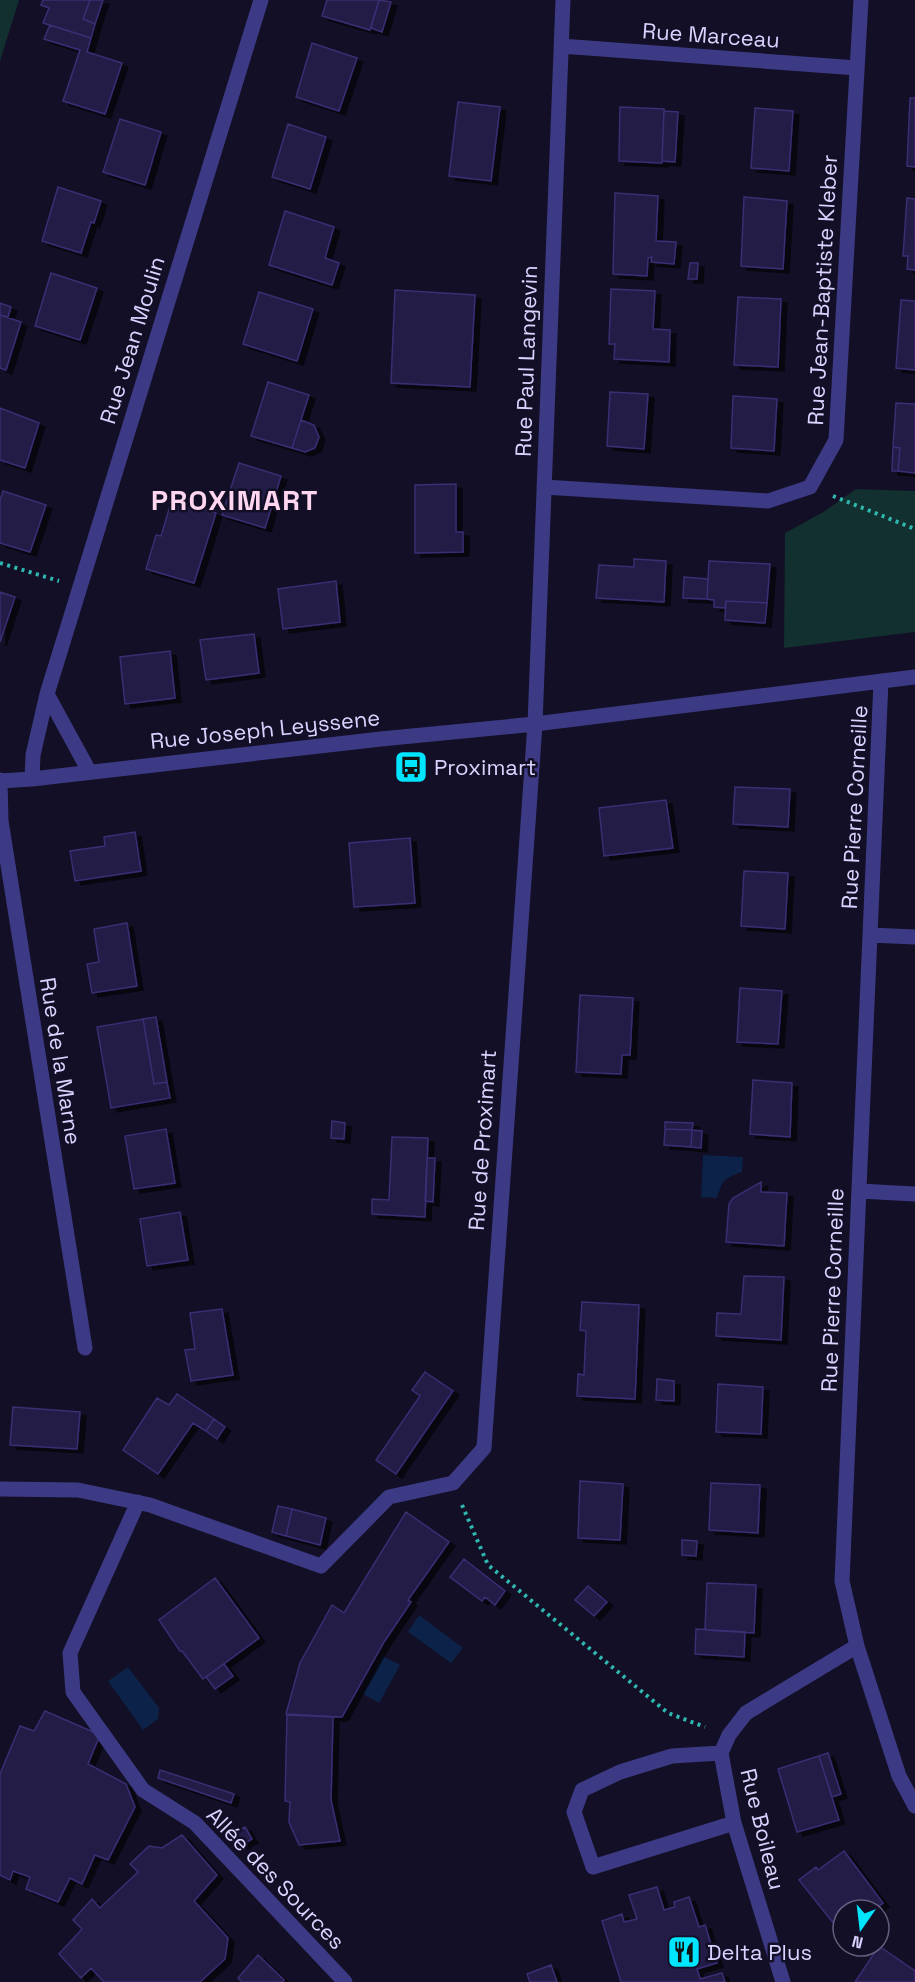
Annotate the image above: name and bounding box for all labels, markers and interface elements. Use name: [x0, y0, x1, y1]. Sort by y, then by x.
street label: Rue Marceau: [641, 16, 781, 54]
street label: Rue Jean-Baptiste Kleber: [801, 154, 843, 426]
street label: Rue Jean Moulin: [93, 253, 171, 427]
street label: Rue Paul Langevin: [509, 265, 543, 457]
district label: PROXIMART: [151, 482, 319, 518]
street label: Rue Joseph Leyssene: [149, 703, 381, 755]
street label: Rue Pierre Corneille: [835, 704, 873, 910]
bus stop icon: Proximart: [393, 749, 429, 785]
place label: Proximart: [434, 753, 536, 781]
street label: Rue de la Marne: [34, 975, 88, 1147]
street label: Rue de Proximart: [462, 1049, 502, 1231]
street label: Rue Pierre Corneille: [814, 1187, 850, 1393]
street label: Rue Boileau: [734, 1766, 792, 1892]
street label: Allée des Sources: [201, 1801, 351, 1955]
north arrow: [831, 1898, 891, 1958]
text: N: [850, 1931, 865, 1954]
restaurant icon: Delta Plus: [666, 1934, 702, 1970]
place label: Delta Plus: [707, 1938, 812, 1966]

